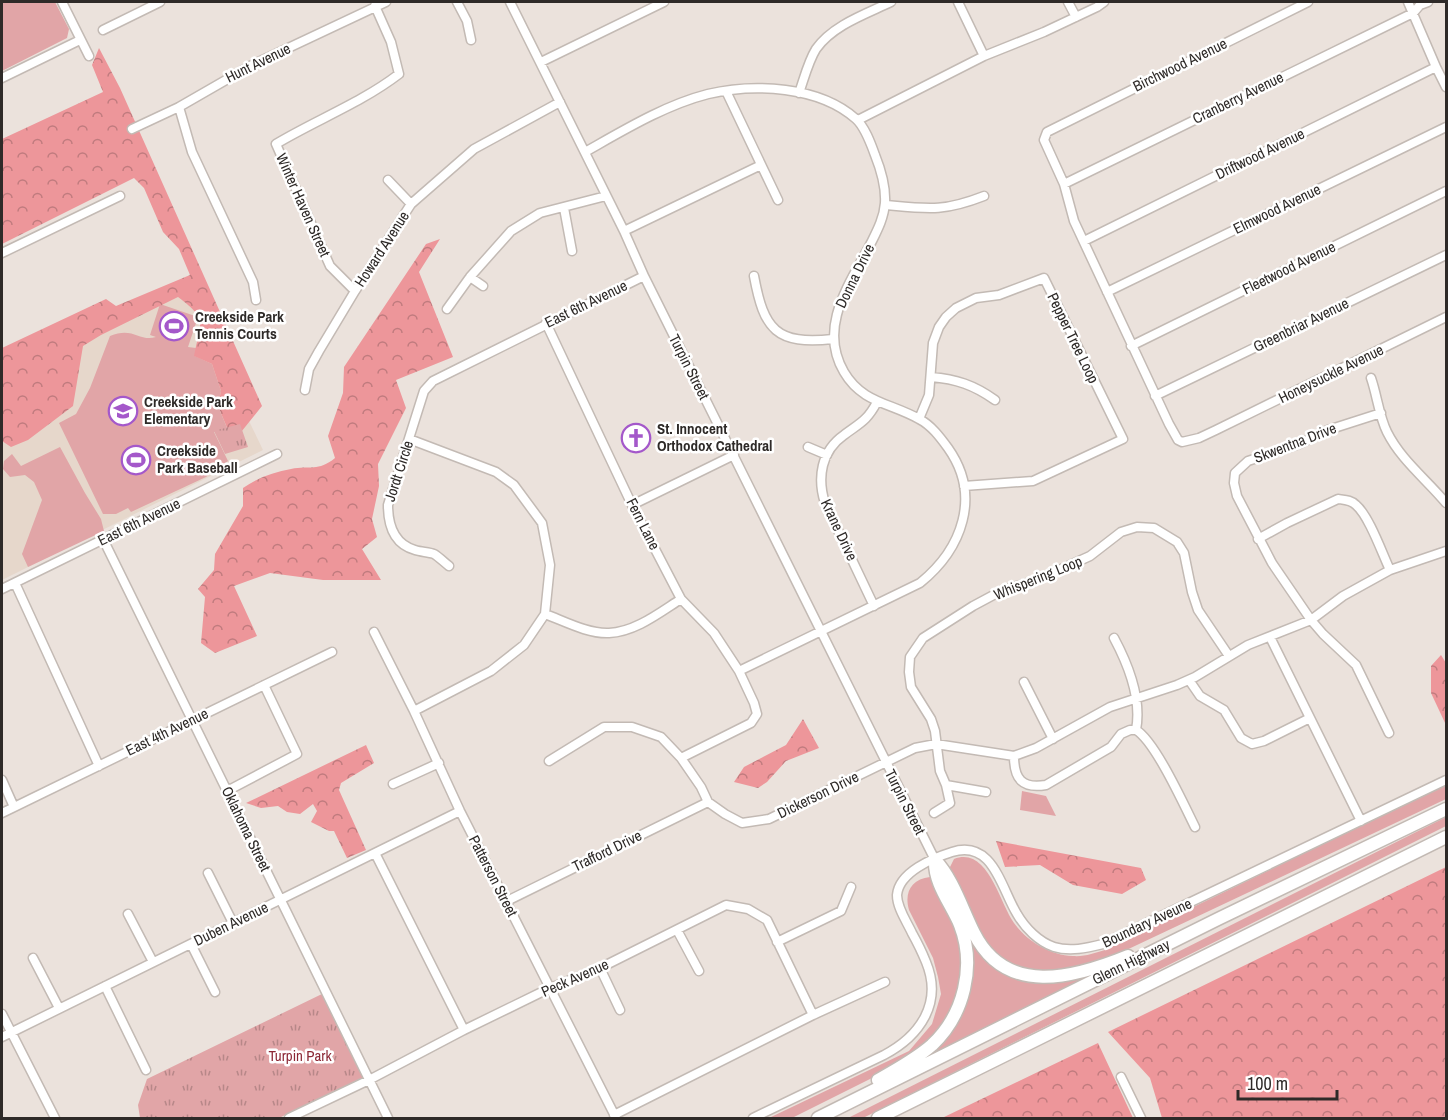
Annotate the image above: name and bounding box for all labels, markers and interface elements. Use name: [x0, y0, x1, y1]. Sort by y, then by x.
street label: Birchwood Avenue: [1129, 33, 1231, 96]
street label: Hunt Avenue: [222, 38, 294, 87]
street label: Cranberry Avenue: [1189, 66, 1287, 129]
street label: Driftwood Avenue: [1212, 123, 1308, 184]
street label: Winter Haven Street: [271, 150, 336, 260]
street label: Elmwood Avenue: [1230, 178, 1324, 239]
street label: Howard Avenue: [349, 207, 414, 291]
street label: Fleetwood Avenue: [1239, 236, 1339, 299]
street label: Donna Drive: [830, 240, 879, 311]
street label: East 6th Avenue: [541, 274, 631, 333]
street label: Pepper Tree Loop: [1042, 289, 1105, 387]
street label: Greenbriar Avenue: [1250, 292, 1352, 357]
place label: Creekside Park Tennis Courts: [195, 306, 284, 344]
sports icon: Creekside Park Tennis Courts: [158, 310, 190, 342]
street label: Turpin Street: [664, 330, 715, 404]
street label: Honeysuckle Avenue: [1275, 339, 1387, 408]
place label: Creekside Park Elementary: [144, 391, 233, 429]
school or university icon: Creekside Park Elementary: [107, 395, 139, 427]
street label: Skwentna Drive: [1251, 417, 1339, 468]
place label: St. Innocent Orthodox Cathedral: [657, 418, 773, 456]
church icon: St. Innocent Orthodox Cathedral: [620, 422, 652, 454]
street label: Jordt Circle: [379, 438, 418, 504]
place label: Creekside Park Baseball: [157, 440, 238, 478]
sports icon: Creekside Park Baseball: [120, 444, 152, 476]
street label: East 6th Avenue: [94, 492, 184, 551]
street label: Fern Lane: [621, 494, 665, 553]
street label: Krane Drive: [816, 496, 863, 564]
street label: Whispering Loop: [990, 550, 1085, 605]
street label: East 4th Avenue: [122, 702, 212, 761]
street label: Turpin Street: [880, 765, 931, 839]
street label: Dickerson Drive: [774, 766, 862, 823]
street label: Oklahoma Street: [217, 783, 276, 875]
street label: Trafford Drive: [568, 825, 645, 876]
street label: Patterson Street: [464, 831, 523, 921]
street label: Boundary Aveune: [1098, 892, 1195, 953]
street label: Duben Avenue: [190, 896, 272, 951]
street label: Glenn Highway: [1088, 933, 1174, 989]
street label: Peck Avenue: [538, 953, 612, 1002]
park label: Turpin Park: [268, 1045, 332, 1066]
scale bar: [1238, 1063, 1337, 1101]
text: 100 m: [1247, 1071, 1288, 1096]

